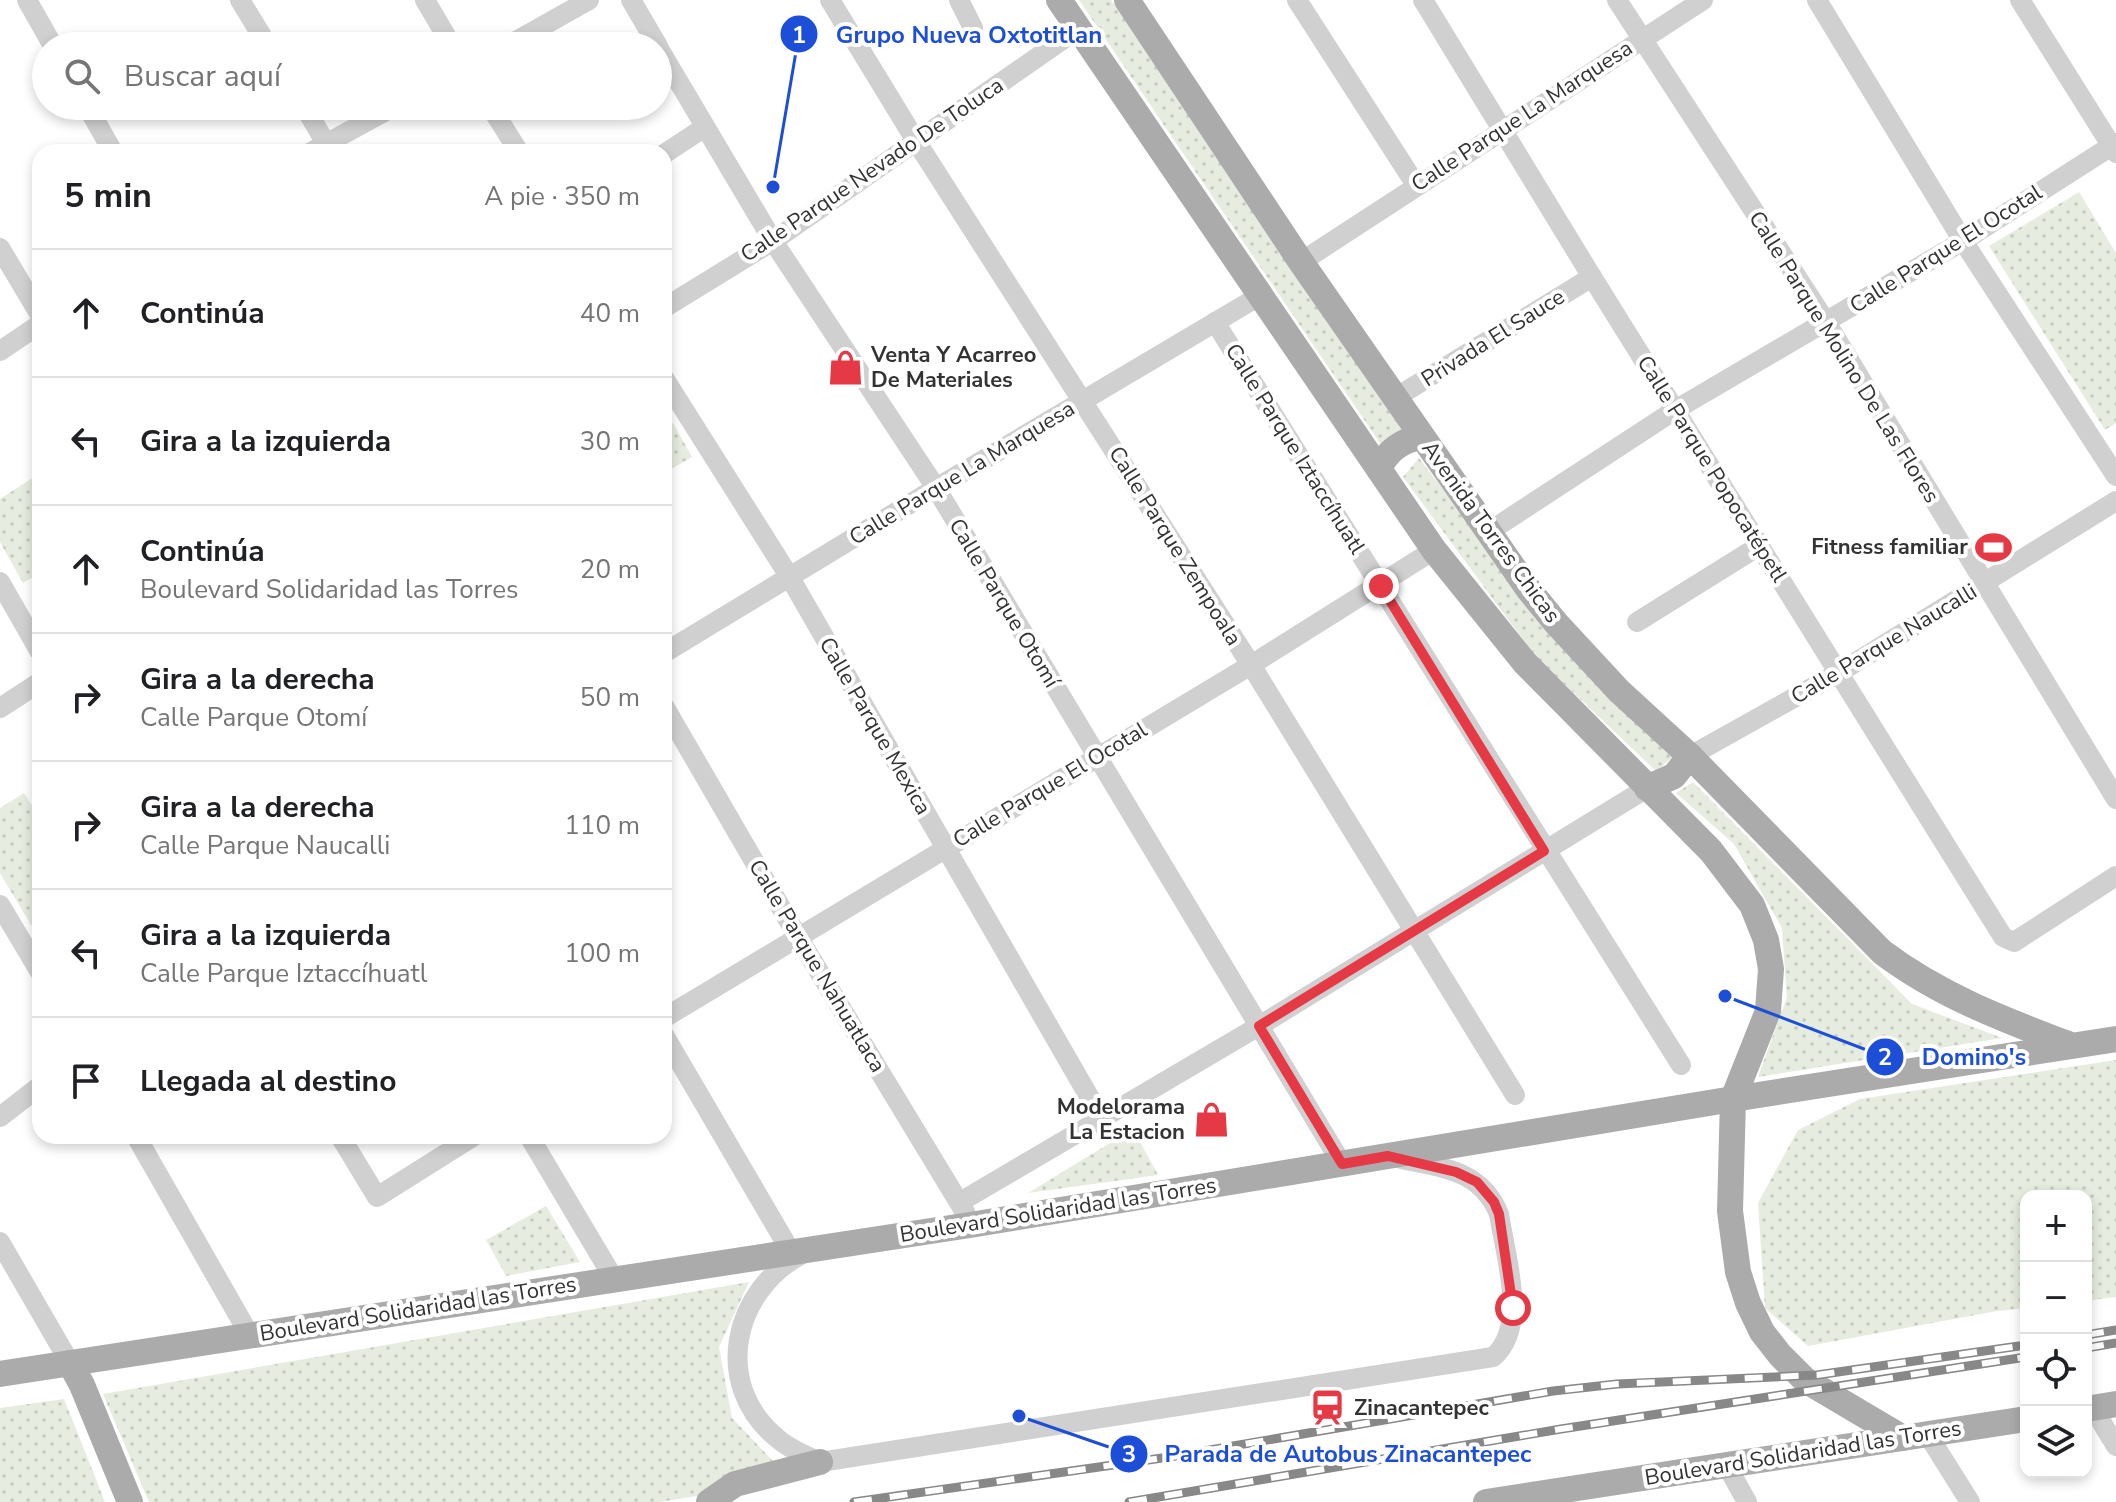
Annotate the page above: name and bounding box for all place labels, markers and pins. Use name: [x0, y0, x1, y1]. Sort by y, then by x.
callout: Grupo Nueva Oxtotitlan: [779, 10, 1118, 58]
place label: Venta Y Acarreo De Materiales: [870, 340, 1036, 395]
shop icon: Venta Y Acarreo De Materiales: [826, 349, 864, 387]
sports icon: Fitness familiar: [1975, 528, 2013, 566]
place label: Fitness familiar: [1811, 532, 1968, 562]
callout: Domino's: [1865, 1033, 2042, 1081]
place label: Modelorama La Estacion: [1057, 1092, 1185, 1147]
shop icon: Modelorama La Estacion: [1192, 1101, 1230, 1139]
station icon: Zinacantepec: [1309, 1389, 1347, 1427]
place label: Zinacantepec: [1354, 1393, 1489, 1423]
callout: Parada de Autobus Zinacantepec: [1109, 1430, 1547, 1478]

